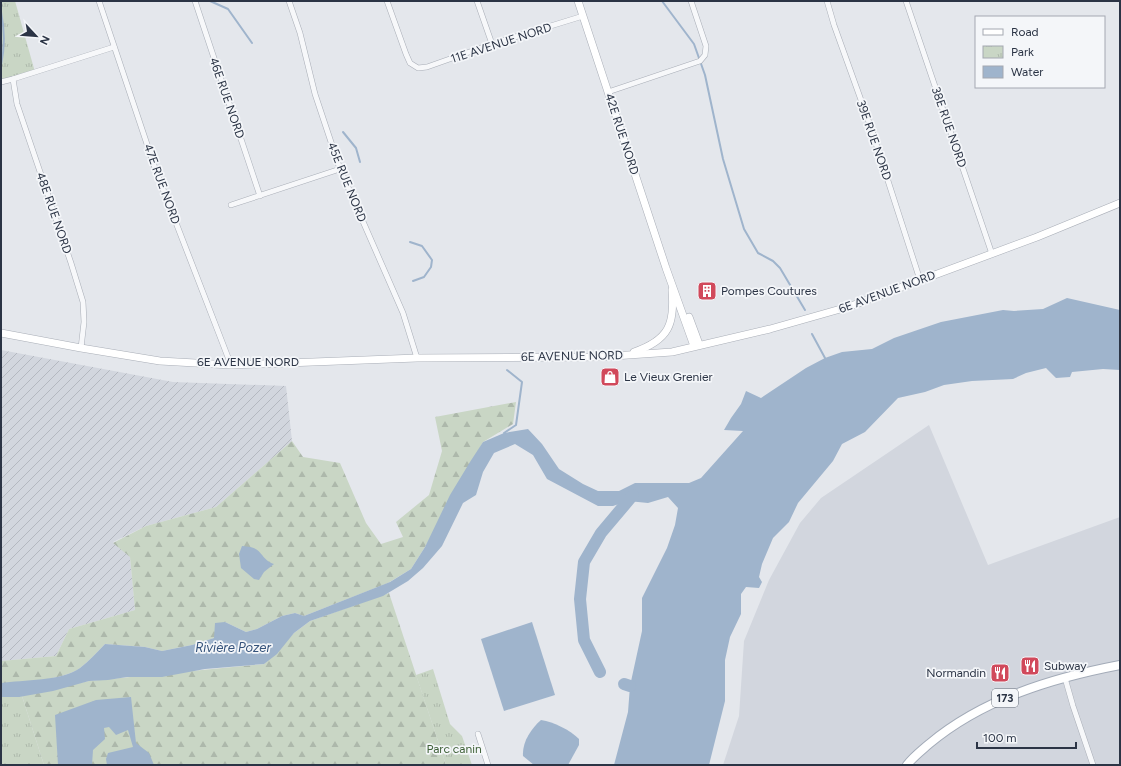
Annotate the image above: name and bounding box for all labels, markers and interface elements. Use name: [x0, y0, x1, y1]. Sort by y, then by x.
north arrow: [16, 16, 56, 56]
legend: [975, 16, 1105, 88]
street label: 11E AVENUE NORD: [449, 20, 553, 66]
text: Road: [1011, 25, 1039, 39]
text: N: [37, 33, 52, 47]
text: Park: [1011, 45, 1034, 59]
street label: 46E RUE NORD: [207, 56, 247, 140]
text: Water: [1011, 65, 1043, 79]
street label: 38E RUE NORD: [929, 85, 969, 169]
street label: 42E RUE NORD: [602, 92, 642, 176]
street label: 39E RUE NORD: [854, 98, 894, 182]
street label: 45E RUE NORD: [325, 140, 369, 224]
street label: 47E RUE NORD: [141, 142, 183, 226]
street label: 48E RUE NORD: [33, 170, 75, 256]
street label: 6E AVENUE NORD: [837, 268, 937, 316]
building icon: Pompes Coutures: [696, 280, 718, 302]
place label: Pompes Coutures: [721, 284, 817, 298]
street label: 6E AVENUE NORD: [521, 348, 623, 364]
street label: 6E AVENUE NORD: [197, 355, 299, 369]
shop icon: Le Vieux Grenier: [599, 366, 621, 388]
place label: Le Vieux Grenier: [624, 370, 713, 384]
water label: Rivière Pozer: [195, 640, 271, 655]
restaurant icon: Subway: [1019, 655, 1041, 677]
place label: Subway: [1044, 659, 1087, 673]
restaurant icon: Normandin: [989, 662, 1011, 684]
place label: Normandin: [926, 666, 986, 680]
road number: 173: [992, 689, 1018, 707]
scale bar: [977, 724, 1076, 750]
text: 100 m: [983, 731, 1017, 745]
park label: Parc canin: [426, 742, 482, 756]

